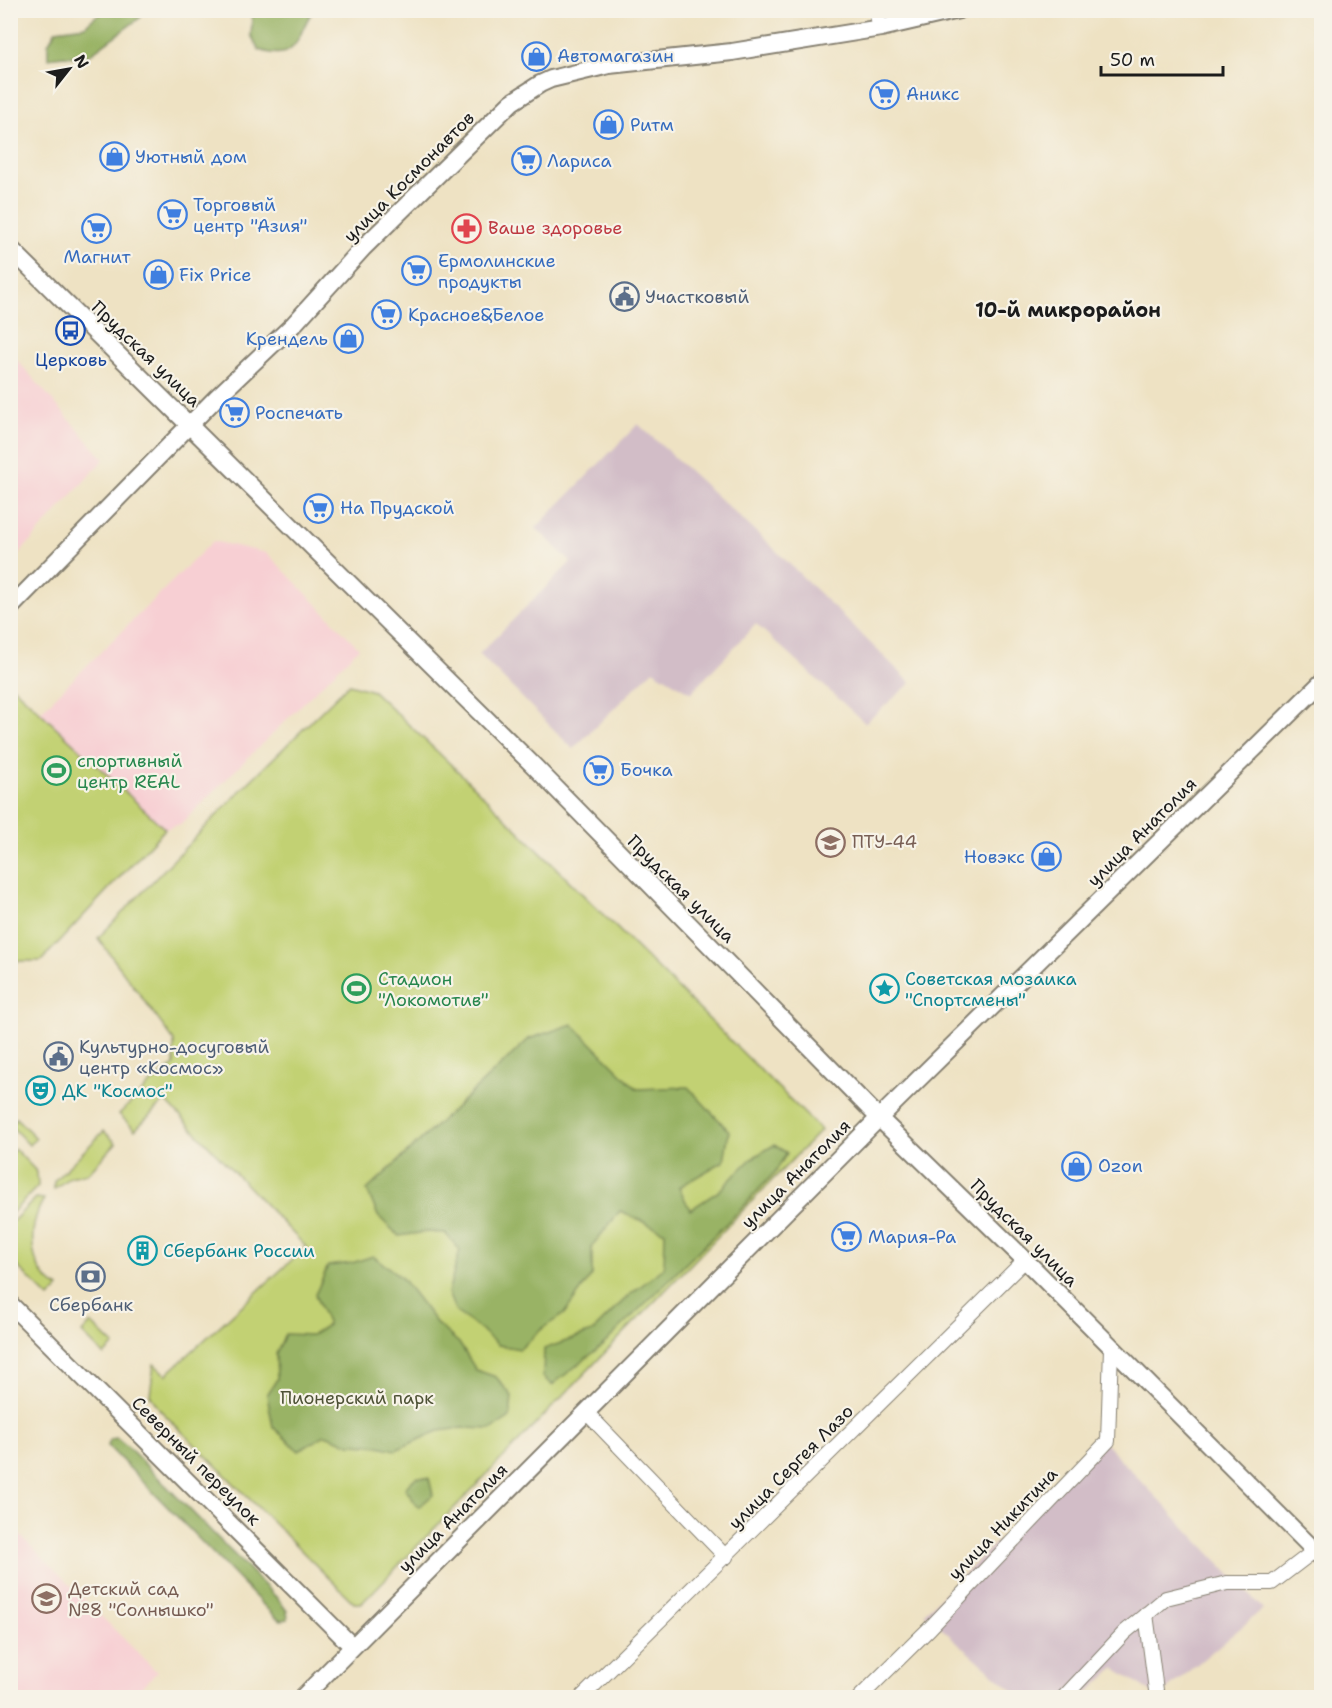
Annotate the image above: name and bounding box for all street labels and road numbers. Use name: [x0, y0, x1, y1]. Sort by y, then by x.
street label: улица Космонавтов: [338, 106, 480, 248]
street label: Прудская улица: [86, 296, 206, 412]
street label: улица Анатолия: [1082, 772, 1202, 892]
street label: Прудская улица: [622, 830, 740, 948]
street label: улица Анатолия: [736, 1114, 856, 1234]
street label: Прудская улица: [965, 1174, 1083, 1292]
street label: Северный переулок: [126, 1391, 266, 1531]
street label: улица Сергея Лазо: [723, 1399, 859, 1535]
street label: улица Анатолия: [393, 1458, 513, 1578]
street label: улица Никитина: [943, 1463, 1063, 1585]

